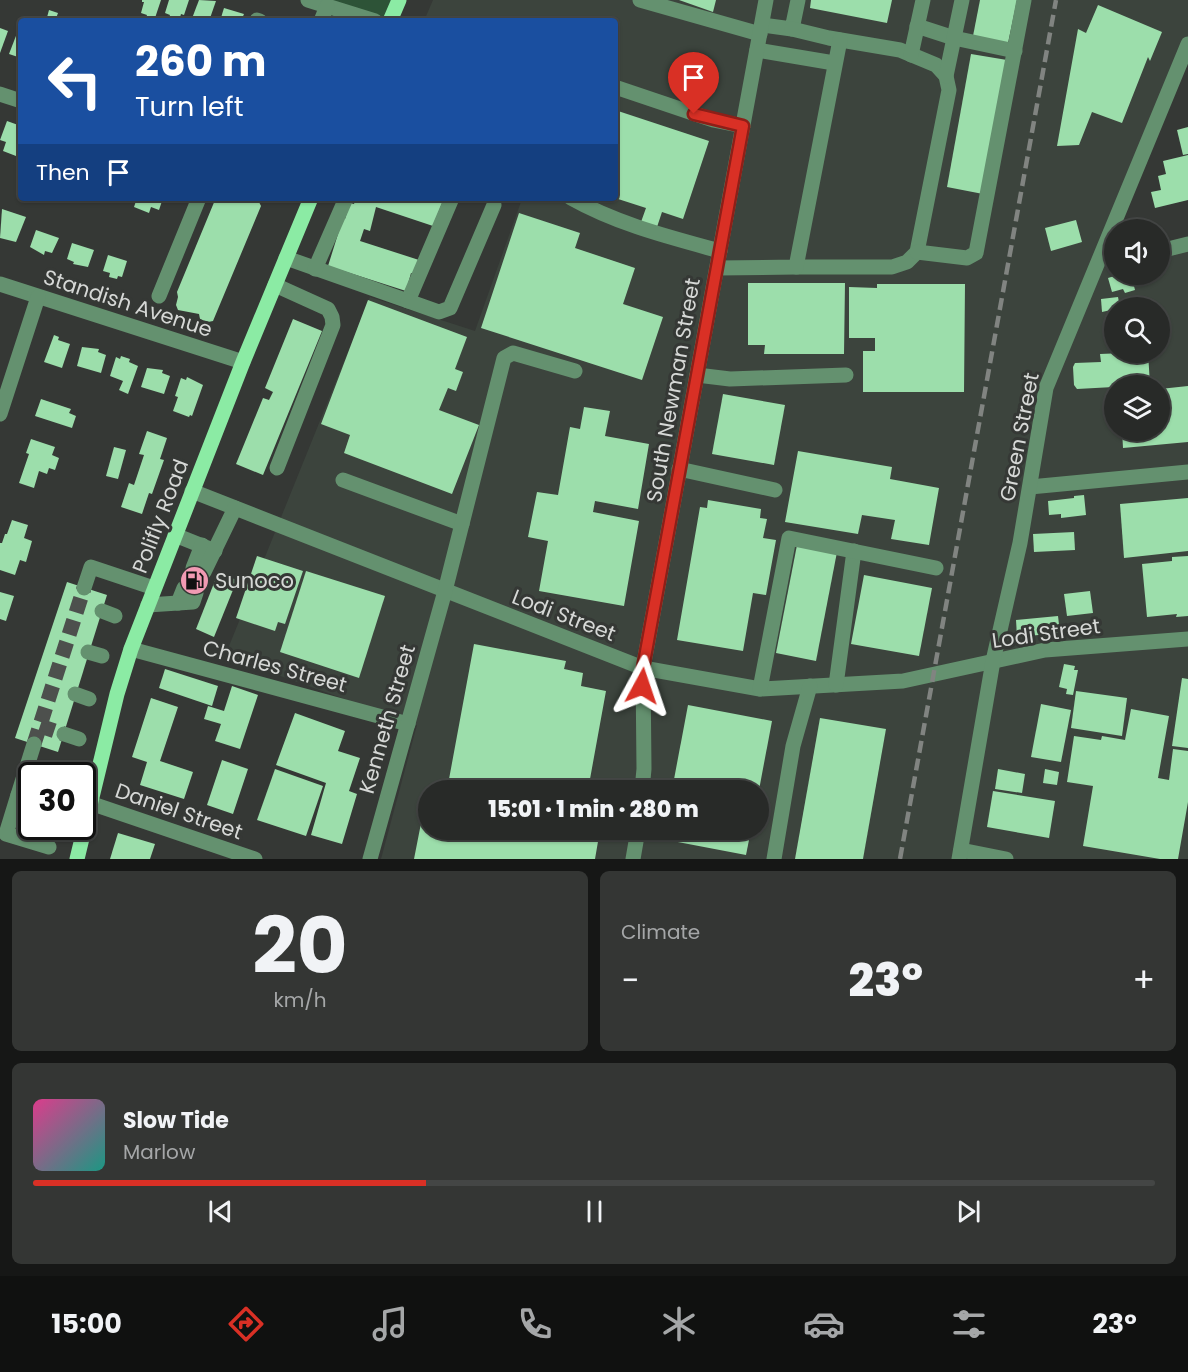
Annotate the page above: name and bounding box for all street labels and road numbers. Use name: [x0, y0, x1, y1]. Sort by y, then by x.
street label: Standish Avenue: [40, 262, 216, 344]
street label: South Newman Street: [639, 276, 707, 504]
street label: Green Street: [992, 370, 1046, 504]
street label: Polifly Road: [125, 455, 195, 577]
street label: Lodi Street: [508, 582, 620, 648]
street label: Lodi Street: [990, 611, 1102, 655]
street label: Charles Street: [200, 633, 350, 699]
street label: Kenneth Street: [352, 641, 422, 797]
street label: Daniel Street: [111, 776, 247, 846]

